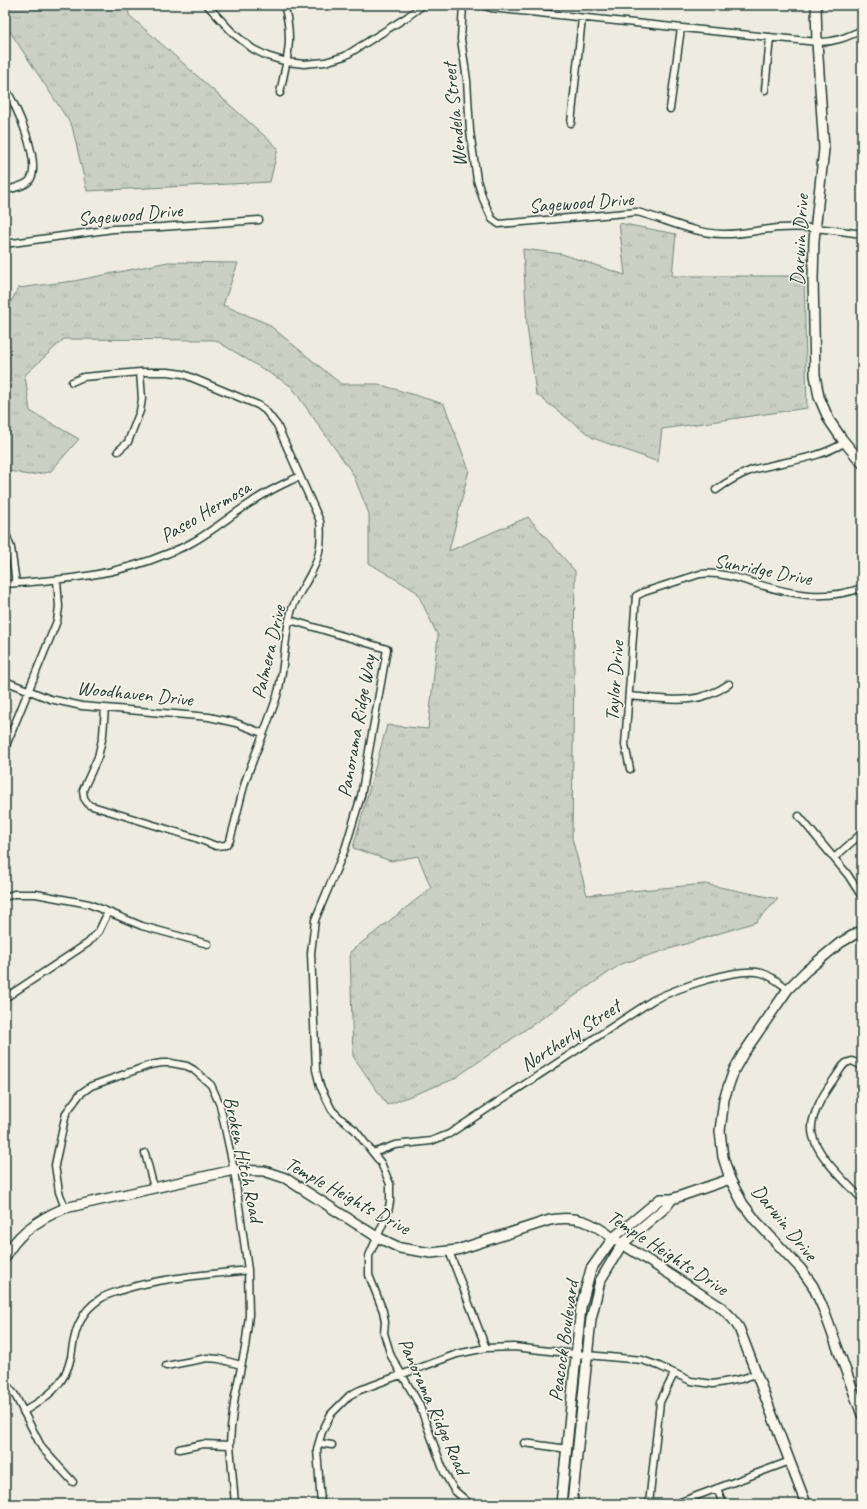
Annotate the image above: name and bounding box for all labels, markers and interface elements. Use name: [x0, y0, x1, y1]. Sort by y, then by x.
street label: Wendela Street: [436, 58, 472, 168]
street label: Sagewood Drive: [528, 186, 636, 219]
street label: Darwin Drive: [785, 192, 814, 286]
street label: Sagewood Drive: [77, 197, 185, 232]
street label: Paseo Hermosa: [156, 474, 256, 548]
street label: Sunridge Drive: [712, 548, 815, 591]
street label: Palmera Drive: [246, 601, 292, 701]
street label: Taylor Drive: [599, 638, 630, 722]
street label: Panorama Ridge Way: [332, 651, 382, 799]
street label: Woodhaven Drive: [76, 675, 196, 712]
street label: Northerly Street: [516, 992, 628, 1077]
street label: Broken Hitch Road: [218, 1094, 270, 1227]
street label: Temple Heights Drive: [281, 1151, 416, 1241]
street label: Darwin Drive: [746, 1179, 824, 1267]
street label: Temple Heights Drive: [603, 1204, 734, 1302]
street label: Peacock Boulevard: [543, 1276, 585, 1403]
street label: Panorama Ridge Road: [392, 1334, 476, 1481]

